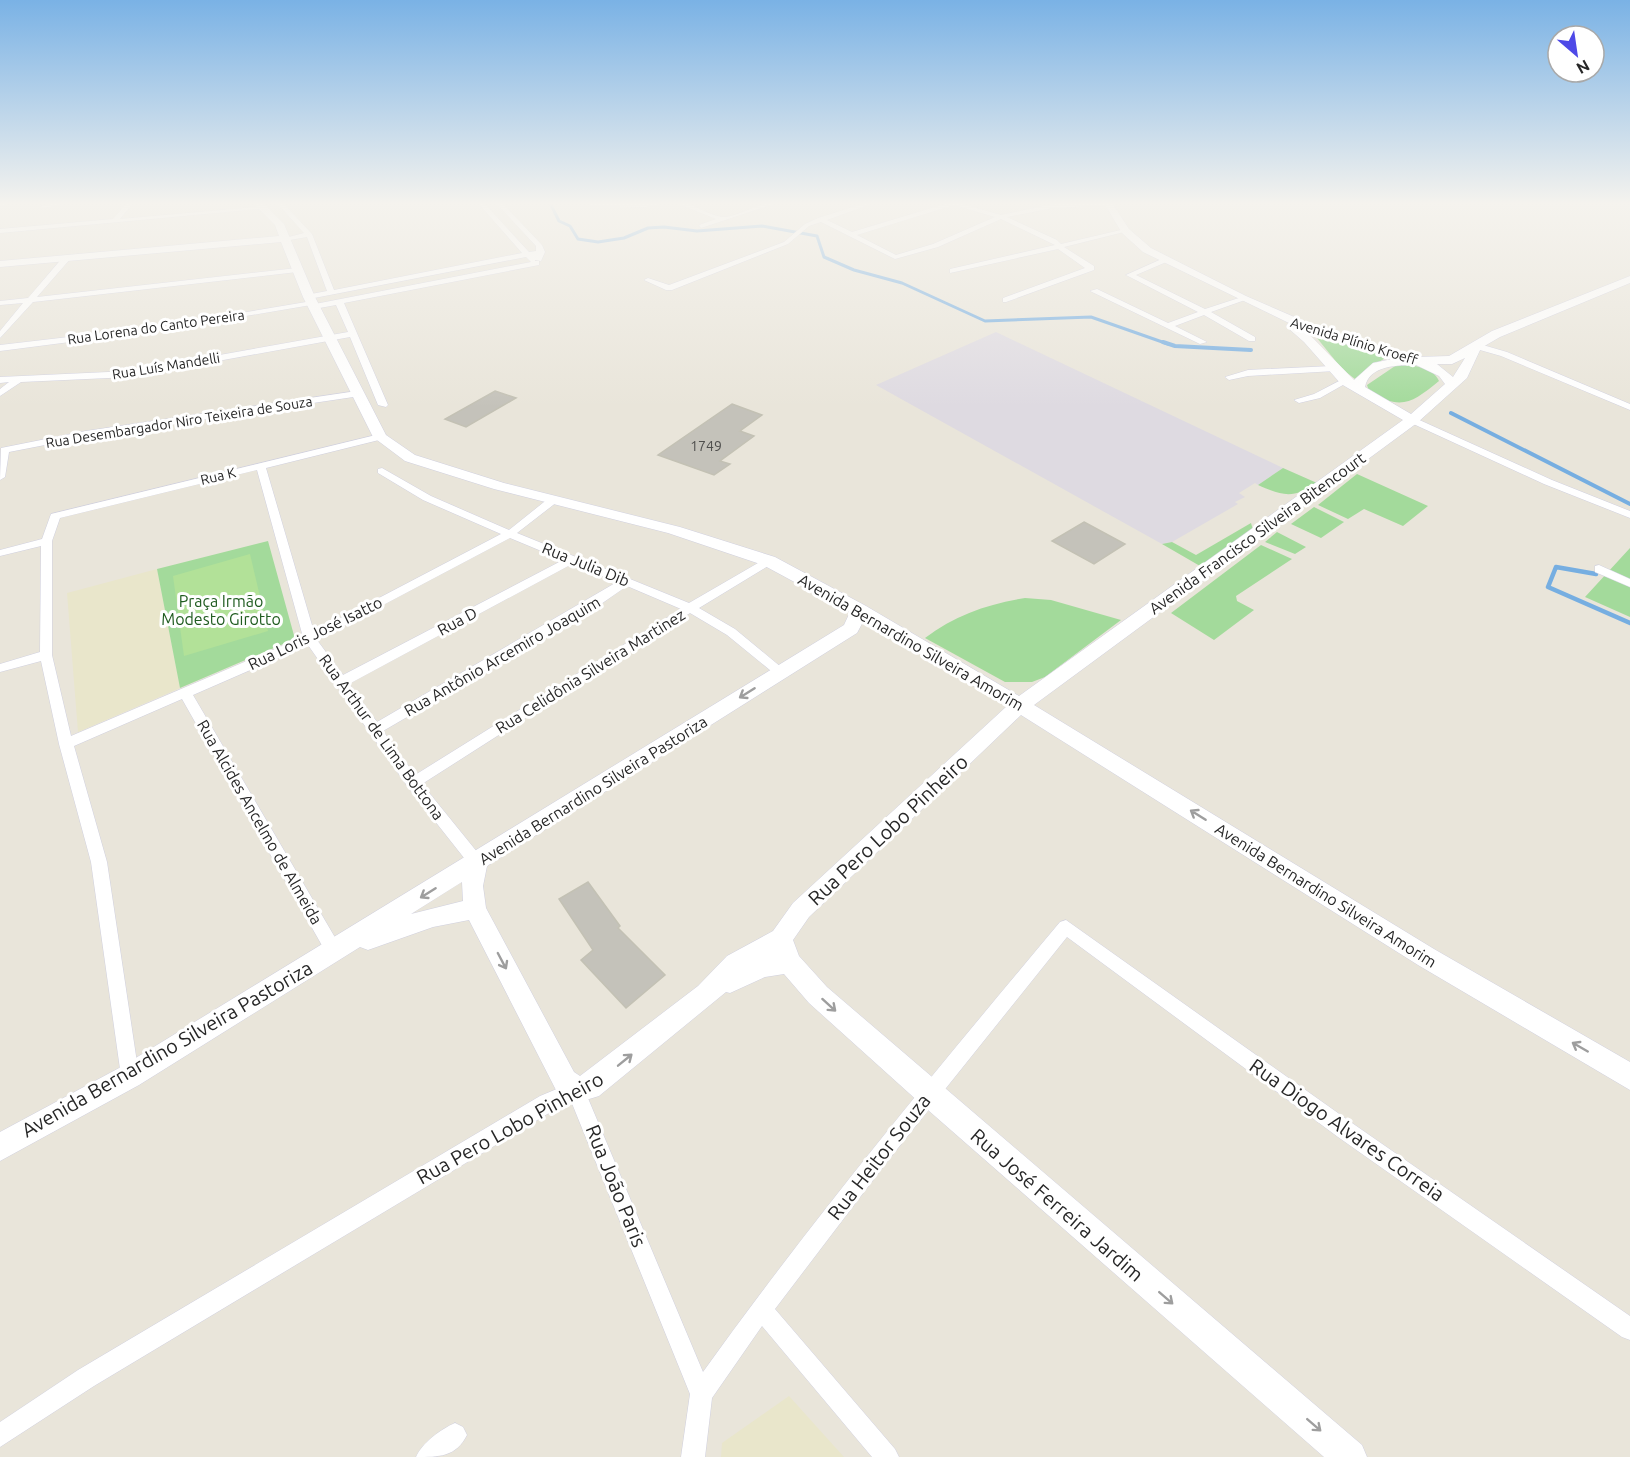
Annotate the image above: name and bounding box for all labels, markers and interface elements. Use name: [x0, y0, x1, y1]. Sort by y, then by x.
north arrow: [1546, 24, 1606, 84]
text: N: [1574, 56, 1593, 78]
street label: Rua Lorena do Canto Pereira: [66, 307, 246, 347]
street label: Avenida Plínio Kroeff: [1289, 314, 1420, 368]
street label: Rua Luís Mandelli: [111, 350, 221, 382]
street label: Rua Desembargador Niro Teixeira de Souza: [45, 393, 313, 451]
house number: 1749: [690, 438, 722, 454]
street label: Avenida Francisco Silveira Bitencourt: [1145, 448, 1369, 617]
street label: Rua K: [199, 464, 238, 488]
street label: Rua Julia Dib: [540, 538, 632, 590]
street label: Avenida Bernardino Silveira Amorim: [795, 570, 1027, 714]
park label: Praça Irmão Modesto Girotto: [161, 592, 281, 628]
street label: Rua Antônio Arcemiro Joaquim: [401, 592, 603, 720]
street label: Rua Loris José Isatto: [245, 593, 385, 673]
street label: Rua D: [434, 603, 480, 639]
street label: Rua Celidônia Silveira Martinez: [492, 605, 688, 737]
street label: Rua Arthur de Lima Bottona: [316, 651, 448, 823]
one-way arrow: [739, 687, 756, 699]
street label: Avenida Bernardino Silveira Pastoriza: [476, 712, 710, 868]
street label: Rua Alcides Ancelmo de Almeida: [194, 717, 326, 927]
street label: Rua Pero Lobo Pinheiro: [803, 750, 972, 910]
one-way arrow: [1190, 809, 1207, 821]
street label: Avenida Bernardino Silveira Amorim: [1212, 819, 1440, 971]
one-way arrow: [420, 888, 437, 900]
one-way arrow: [496, 952, 508, 969]
street label: Avenida Bernardino Silveira Pastoriza: [17, 956, 316, 1142]
one-way arrow: [821, 998, 836, 1012]
one-way arrow: [1572, 1041, 1589, 1053]
street label: Rua Diogo Alvares Correia: [1245, 1053, 1449, 1206]
one-way arrow: [617, 1054, 633, 1067]
street label: Rua Pero Lobo Pinheiro: [412, 1067, 607, 1188]
street label: Rua Heitor Souza: [822, 1089, 935, 1224]
street label: Rua João Paris: [581, 1121, 651, 1250]
street label: Rua José Ferreira Jardim: [966, 1123, 1148, 1286]
one-way arrow: [1158, 1291, 1173, 1305]
one-way arrow: [1306, 1419, 1322, 1432]

